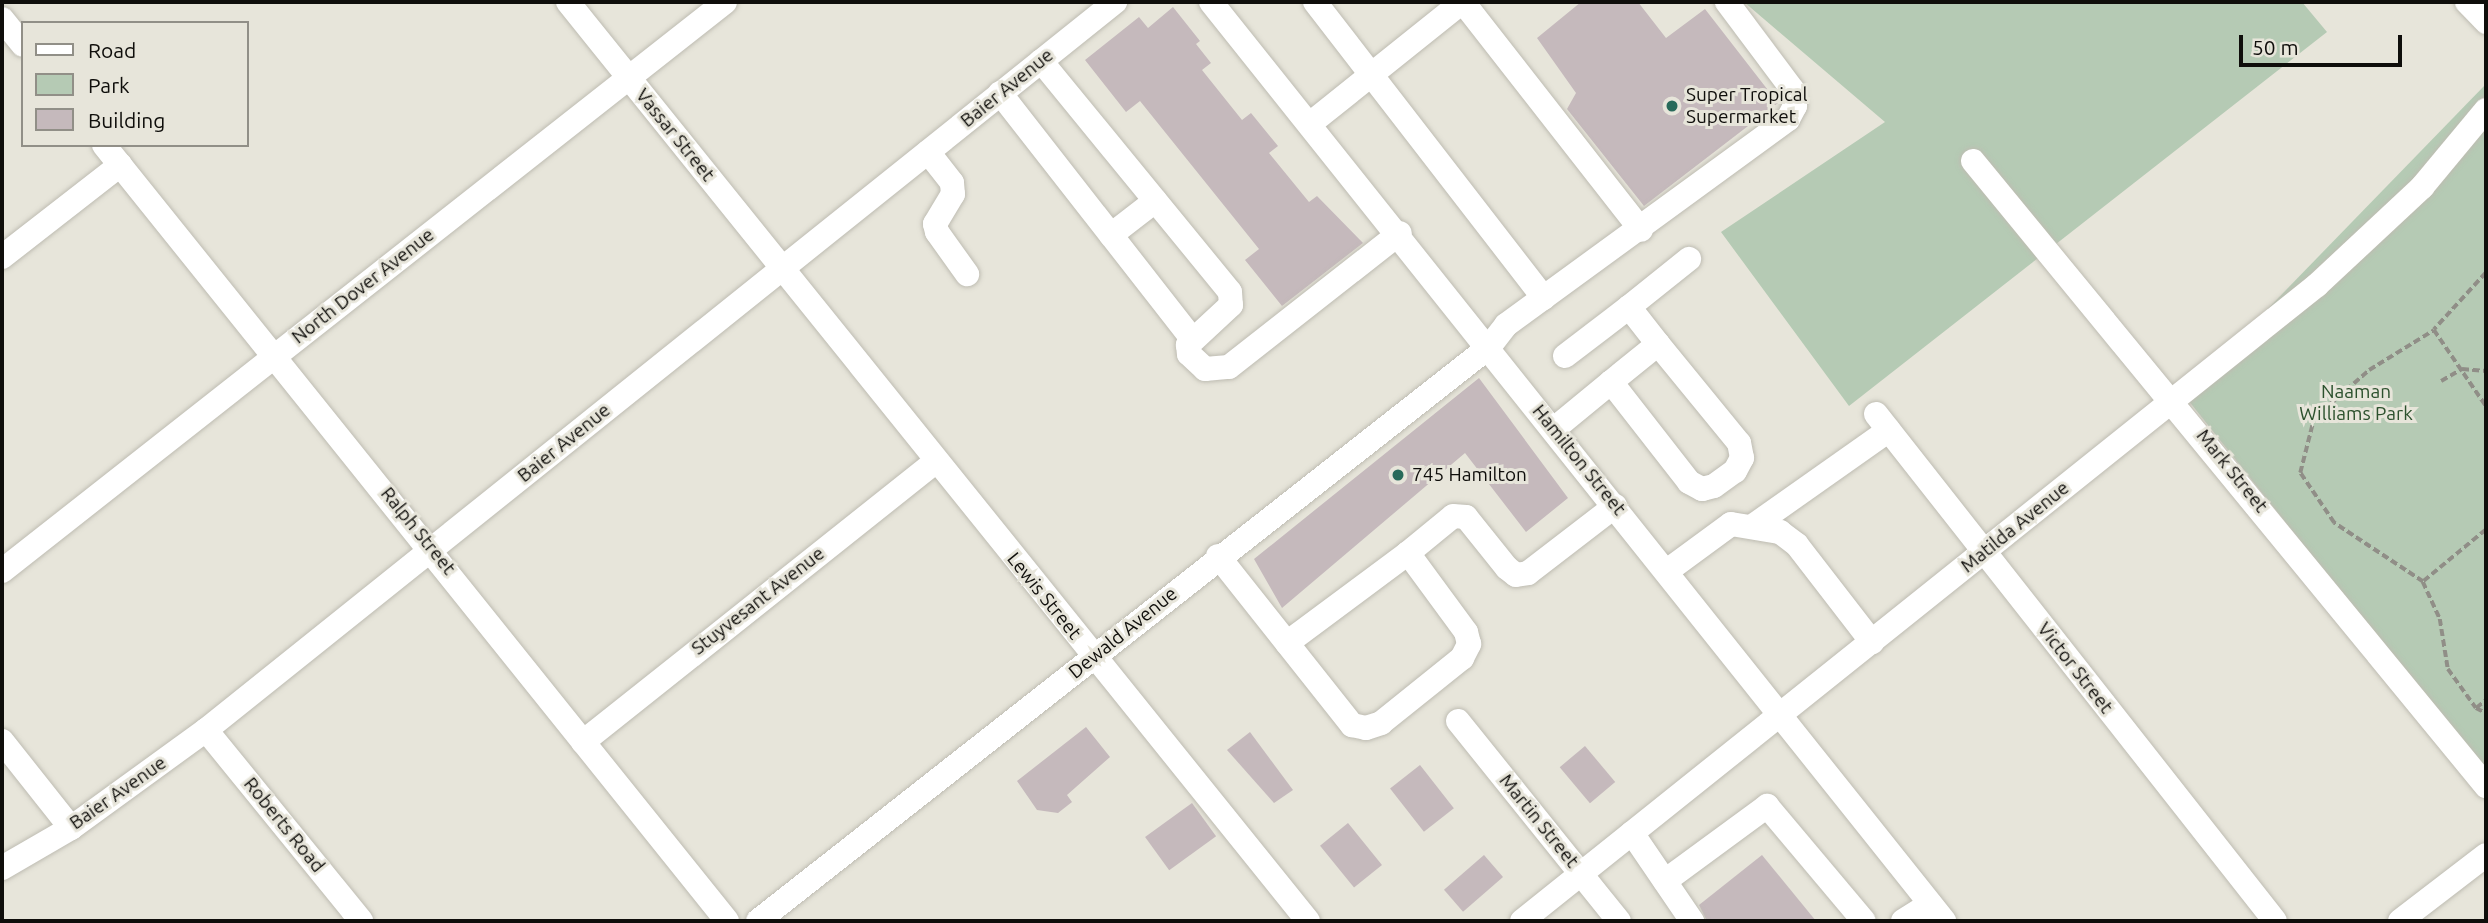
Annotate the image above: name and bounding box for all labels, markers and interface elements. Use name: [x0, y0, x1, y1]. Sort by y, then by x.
legend: [21, 21, 248, 147]
scale bar: [2243, 21, 2406, 65]
text: 50 m: [2252, 35, 2299, 59]
text: Road: [88, 38, 136, 62]
street label: Baier Avenue: [956, 44, 1058, 132]
text: Park: [88, 73, 130, 97]
street label: Vassar Street: [631, 84, 719, 186]
place label: Super Tropical Supermarket: [1686, 84, 1807, 128]
marker: Super Tropical Supermarket: [1664, 98, 1680, 114]
text: Building: [88, 108, 165, 132]
street label: North Dover Avenue: [287, 223, 439, 349]
park label: Naaman Williams Park: [2299, 381, 2413, 425]
street label: Baier Avenue: [513, 399, 615, 487]
street label: Hamilton Street: [1527, 400, 1631, 520]
street label: Mark Street: [2192, 425, 2272, 517]
place label: 745 Hamilton: [1412, 464, 1527, 486]
marker: 745 Hamilton: [1390, 467, 1406, 483]
street label: Matilda Avenue: [1956, 476, 2074, 578]
street label: Ralph Street: [376, 483, 460, 579]
street label: Stuyvesant Avenue: [687, 542, 829, 660]
street label: Lewis Street: [1002, 548, 1086, 644]
street label: Dewald Avenue: [1064, 582, 1182, 684]
street label: Victor Street: [2032, 618, 2118, 718]
street label: Baier Avenue: [65, 751, 171, 835]
street label: Martin Street: [1494, 770, 1584, 872]
street label: Roberts Road: [239, 773, 329, 877]

